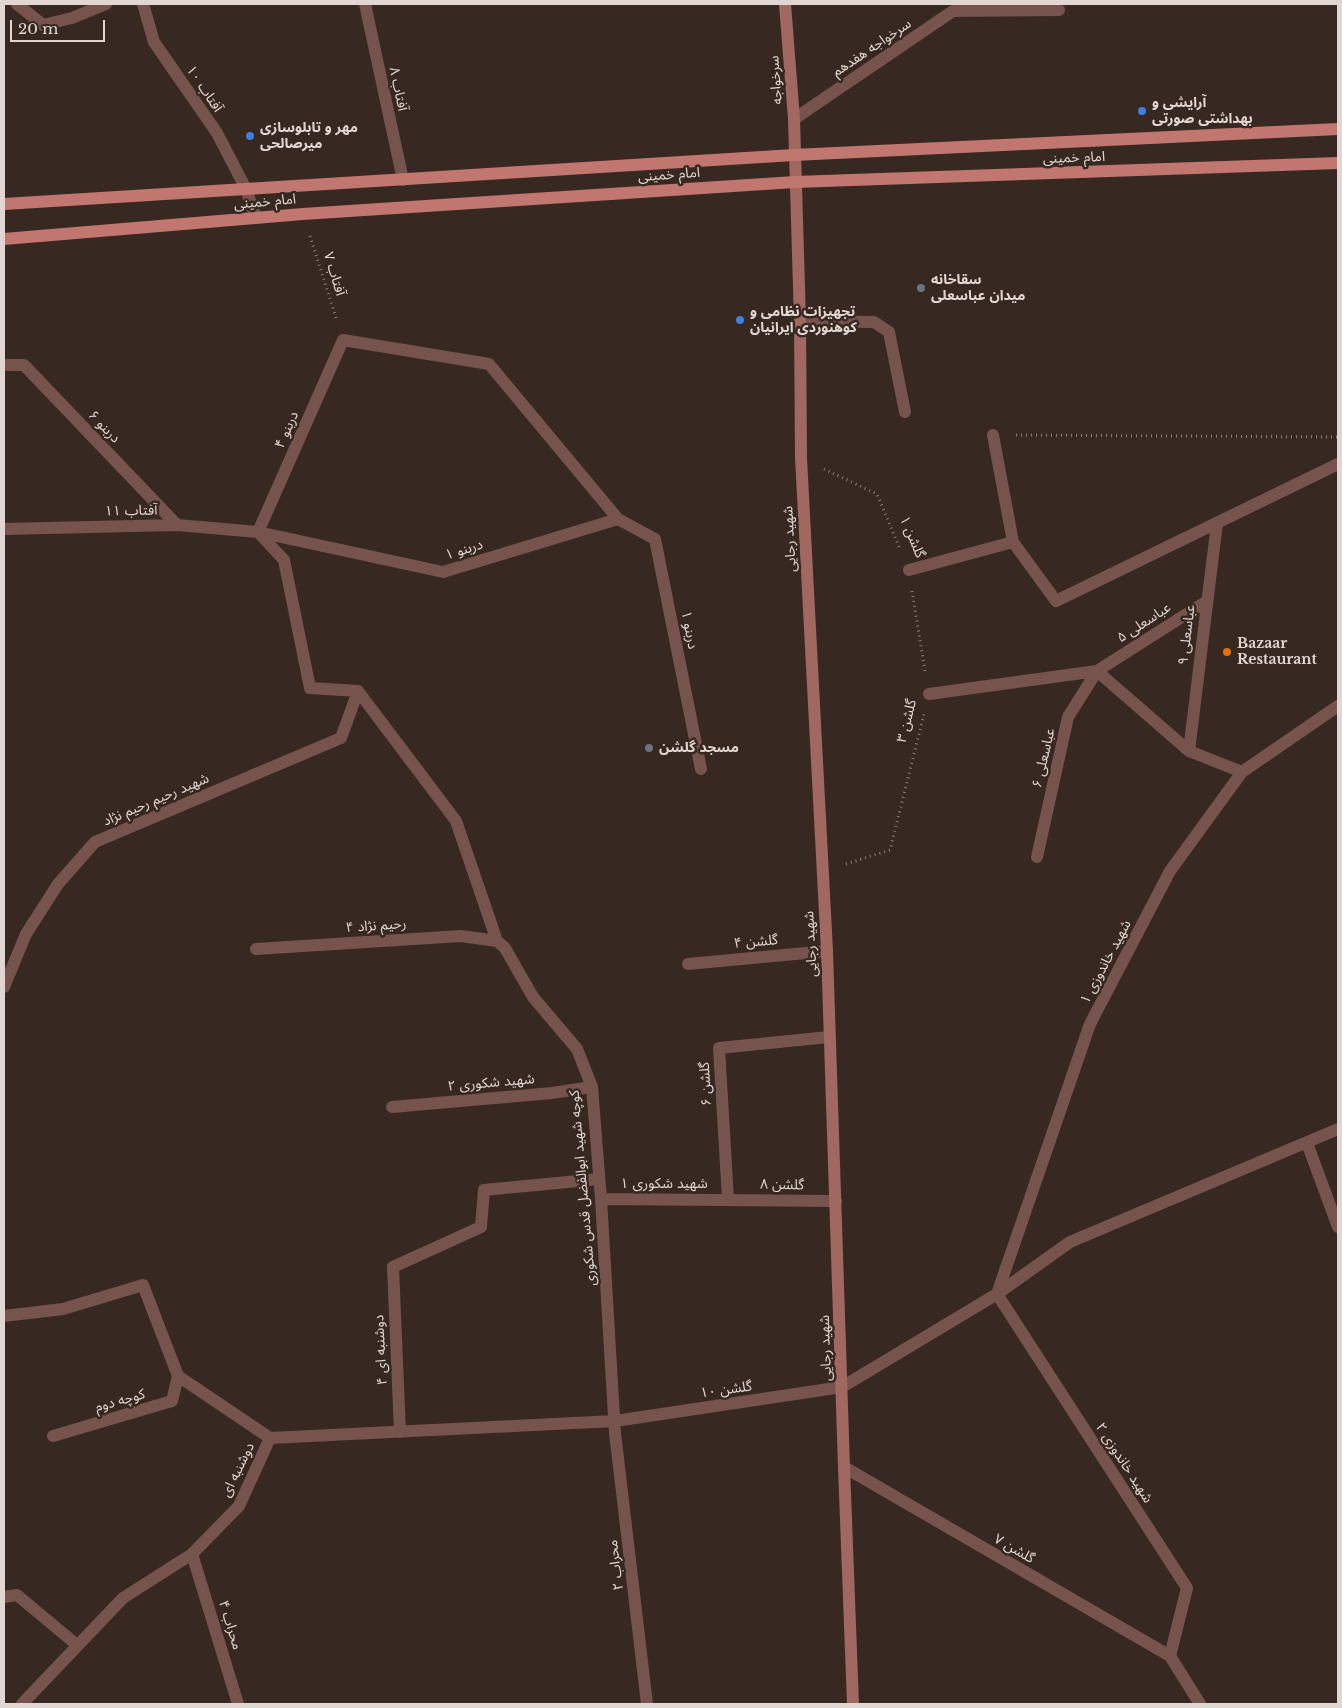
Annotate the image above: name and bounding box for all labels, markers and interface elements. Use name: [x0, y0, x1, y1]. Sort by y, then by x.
scale bar: [12, 10, 108, 42]
street label: سرخواجه هفدهم: [829, 15, 915, 81]
text: 20 m: [18, 19, 58, 38]
street label: سرخواجه: [766, 55, 786, 105]
street label: ۱۰ آفتاب: [182, 62, 226, 116]
street label: آفتاب ۸: [385, 65, 411, 113]
place label: آرایشی و بهداشتی صورتی: [1152, 95, 1253, 128]
marker: آرایشی و بهداشتی صورتی: [1136, 105, 1148, 117]
place label: مهر و تابلوسازی میرصالحی: [260, 120, 358, 152]
marker: مهر و تابلوسازی میرصالحی: [244, 130, 256, 142]
street label: امام خمینی: [1043, 149, 1105, 167]
street label: امام خمینی: [637, 164, 701, 186]
street label: امام خمینی: [233, 191, 297, 213]
street label: آفتاب ۷: [319, 250, 349, 298]
place label: سقاخانه میدان عباسعلی: [931, 272, 1025, 304]
marker: سقاخانه میدان عباسعلی: [915, 282, 927, 294]
place label: تجهیزات نظامی و کوهنوردی ایرانیان: [750, 304, 857, 336]
marker: تجهیزات نظامی و کوهنوردی ایرانیان: [734, 314, 746, 326]
street label: ۶ دربنو: [85, 407, 123, 447]
street label: ۴ دربنو: [271, 409, 303, 451]
street label: آفتاب ۱۱: [104, 502, 158, 520]
street label: شهید رجایی: [780, 506, 800, 572]
street label: ۱ گلشن: [896, 513, 928, 561]
street label: دربنو ۱: [443, 536, 485, 564]
street label: ۵ عباسعلی: [1114, 599, 1174, 647]
street label: ۹ عباسعلی: [1175, 604, 1199, 666]
street label: ۱ دربنو: [677, 609, 701, 651]
place label: Bazaar Restaurant: [1237, 636, 1317, 669]
marker: Bazaar Restaurant: [1221, 646, 1233, 658]
street label: ۳ گلشن: [894, 698, 920, 744]
street label: ۶ عباسعلی: [1029, 727, 1059, 789]
place label: مسجد گلشن: [659, 740, 739, 756]
marker: مسجد گلشن: [643, 742, 655, 754]
street label: شهید رحیم رحیم نژاد: [100, 770, 212, 830]
street label: شهید رجایی: [801, 911, 821, 977]
street label: رحیم نژاد ۴: [345, 915, 407, 937]
street label: ۱ شهید خاندوزی: [1077, 917, 1135, 1007]
street label: ۴ گلشن: [733, 932, 779, 952]
street label: ۶ گلشن: [696, 1062, 716, 1106]
street label: ۲ شهید شکوری: [447, 1071, 535, 1095]
street label: کوچه شهید ابوالفضل قدس شکوری: [566, 1089, 600, 1287]
street label: ۱ شهید شکوری: [620, 1176, 708, 1192]
street label: ۸ گلشن: [760, 1176, 804, 1194]
street label: ۴ دوشنبه ای: [371, 1314, 391, 1386]
street label: شهید رجایی: [816, 1315, 836, 1381]
street label: ۱۰ گلشن: [699, 1378, 753, 1402]
street label: کوچه دوم: [93, 1386, 147, 1416]
street label: ۲ شهید خاندوزی: [1092, 1420, 1156, 1506]
street label: دوشنبه ای: [218, 1440, 258, 1500]
street label: ۷ گلشن: [991, 1531, 1037, 1567]
street label: ۲ محراب: [605, 1539, 627, 1591]
street label: ۴ محراب: [215, 1598, 245, 1652]

